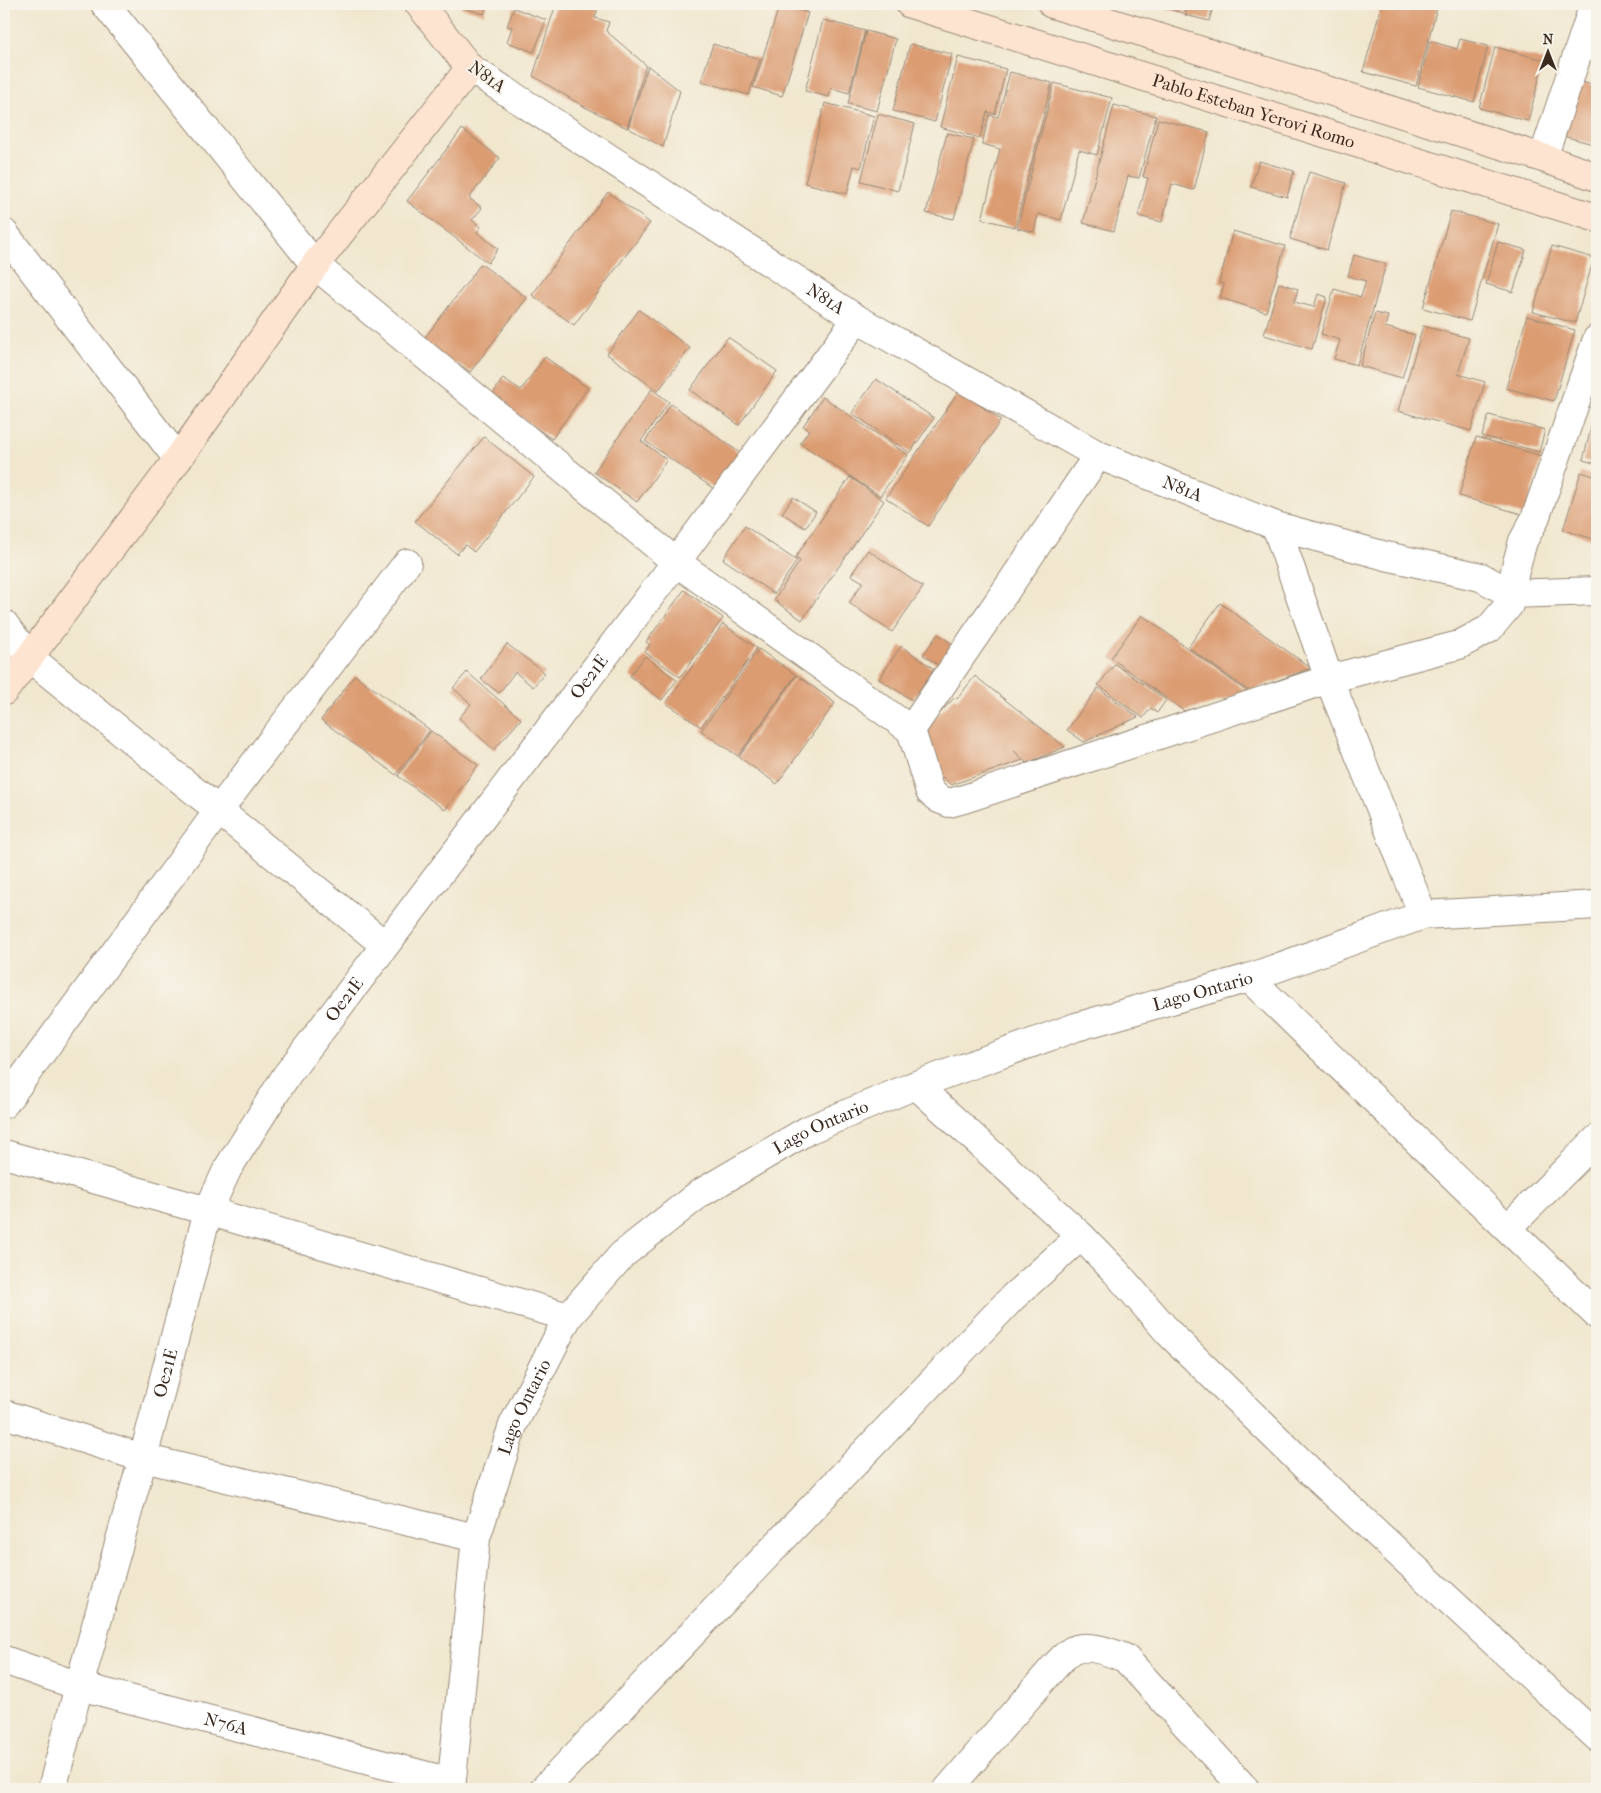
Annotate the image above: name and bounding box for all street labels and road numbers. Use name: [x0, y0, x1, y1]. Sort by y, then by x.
street label: N81A: [464, 57, 510, 98]
street label: Pablo Esteban Yerovi Romo: [1150, 70, 1358, 153]
street label: N81A: [803, 279, 849, 319]
street label: N81A: [1160, 471, 1206, 506]
street label: Oe21E: [565, 651, 612, 703]
street label: Lago Ontario: [1150, 967, 1255, 1015]
street label: Oe21E: [321, 973, 368, 1026]
street label: Lago Ontario: [769, 1096, 871, 1159]
street label: Oe21E: [149, 1346, 182, 1400]
street label: Lago Ontario: [493, 1356, 555, 1457]
street label: N76A: [202, 1708, 250, 1740]

